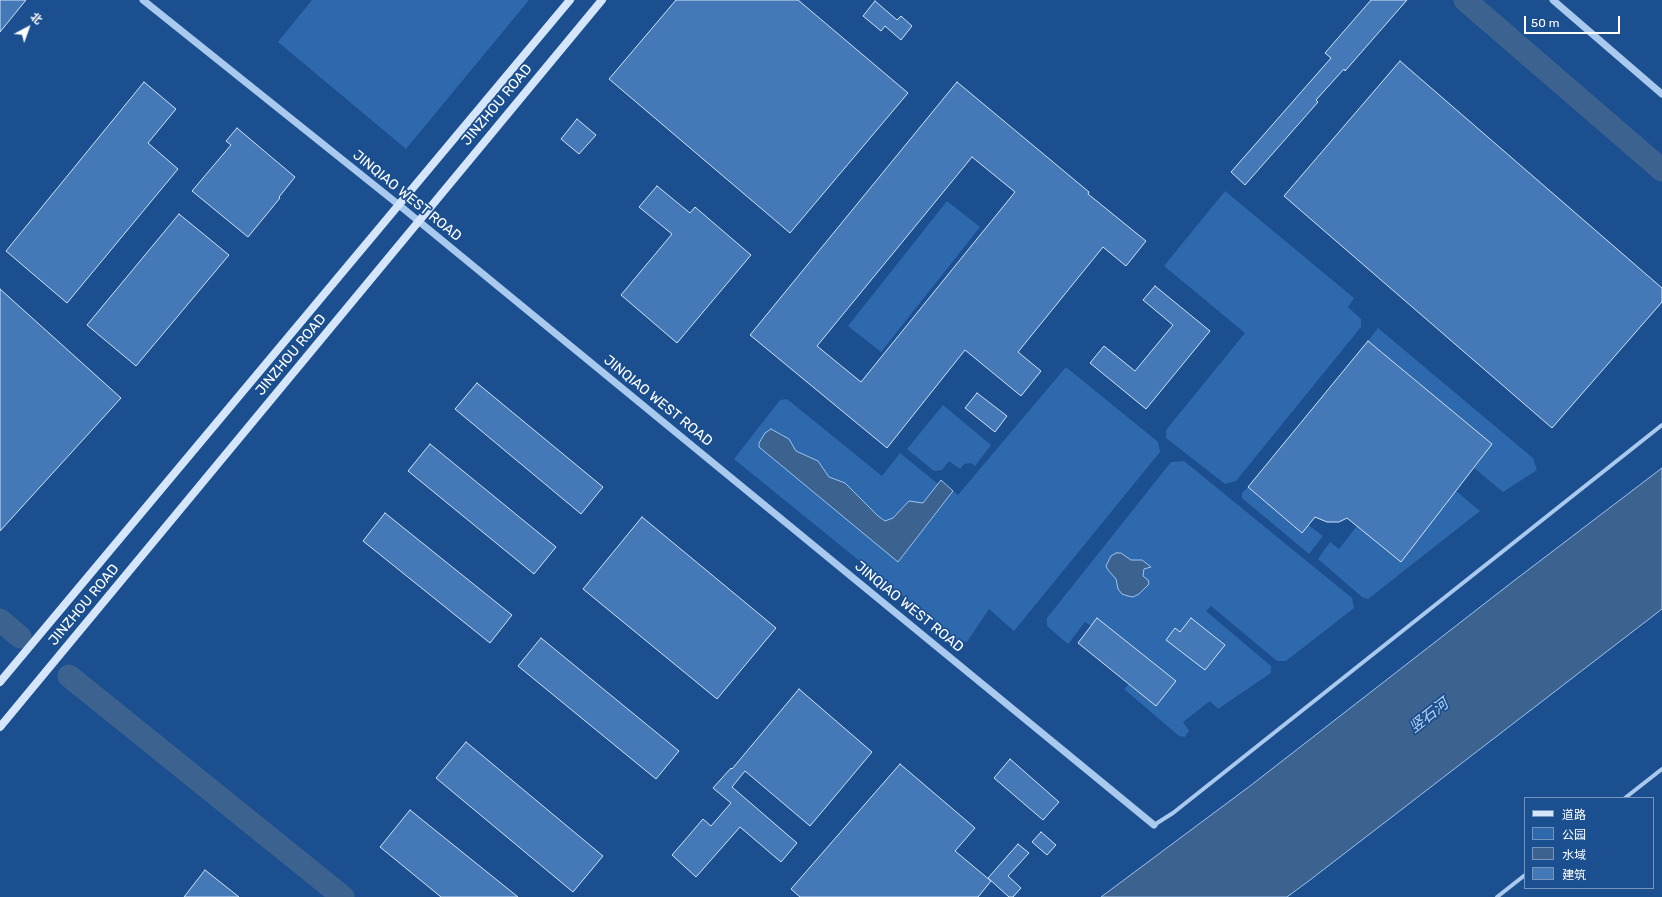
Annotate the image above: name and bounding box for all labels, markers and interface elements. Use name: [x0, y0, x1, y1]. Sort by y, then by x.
north arrow: [8, 8, 48, 48]
scale bar: [1526, 8, 1622, 34]
text: 北: [28, 10, 45, 27]
text: 50 m: [1531, 16, 1559, 30]
street label: JINZHOU ROAD: [458, 61, 536, 149]
street label: JINQIAO WEST ROAD: [349, 147, 465, 245]
street label: JINZHOU ROAD: [252, 311, 330, 399]
street label: JINQIAO WEST ROAD: [600, 352, 716, 450]
street label: JINQIAO WEST ROAD: [851, 558, 967, 656]
street label: JINZHOU ROAD: [45, 561, 123, 649]
water label: 竖石河: [1406, 695, 1452, 737]
legend: [1524, 797, 1654, 889]
text: 道路: [1562, 808, 1586, 822]
text: 公园: [1562, 828, 1586, 842]
text: 水域: [1562, 848, 1586, 862]
text: 建筑: [1562, 868, 1586, 882]

